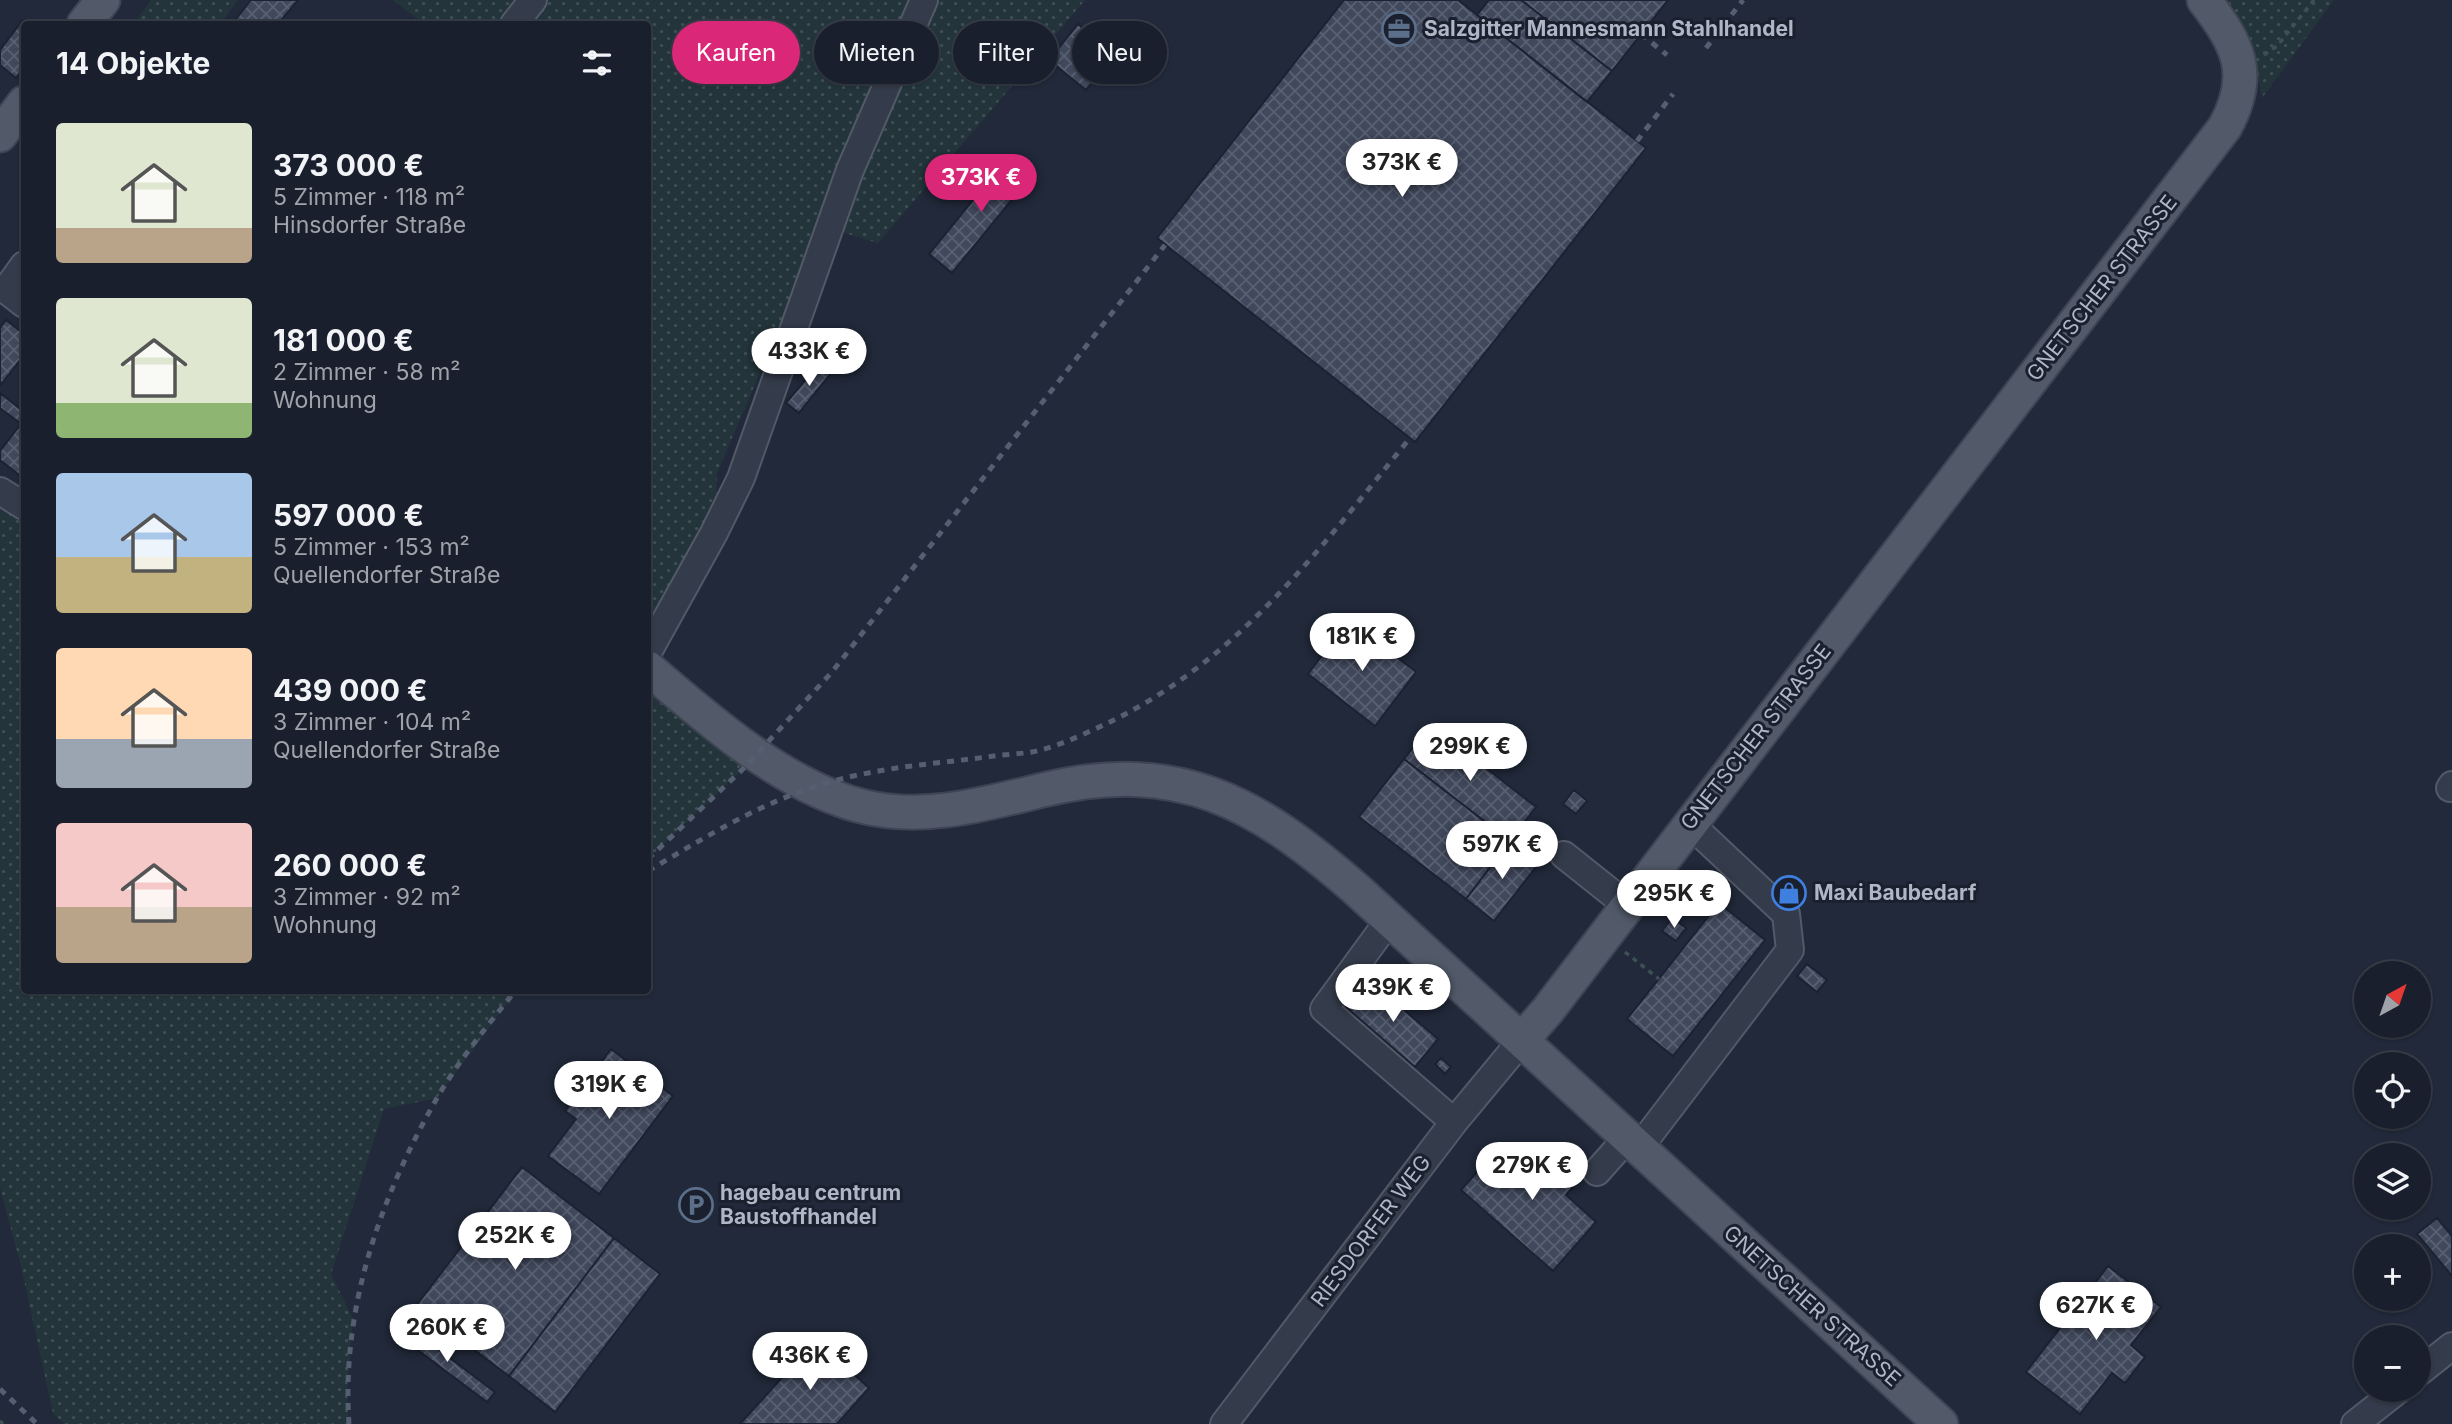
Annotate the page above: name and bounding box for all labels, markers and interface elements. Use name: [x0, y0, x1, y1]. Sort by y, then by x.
office icon: Salzgitter Mannesmann Stahlhandel: [1380, 10, 1418, 48]
place label: Salzgitter Mannesmann Stahlhandel: [1424, 16, 1794, 41]
chip: Kaufen: [672, 21, 800, 84]
chip: Mieten: [814, 21, 939, 84]
chip: Filter: [953, 21, 1058, 84]
chip: Neu: [1072, 21, 1167, 84]
icon: filters: [578, 44, 616, 82]
text: 14 Objekte: [56, 45, 210, 81]
pin: 373K €: [1345, 140, 1459, 199]
text: 373 000 €: [273, 147, 424, 183]
text: 373K €: [1362, 148, 1442, 176]
icon: home: [112, 151, 196, 235]
pin: 373K €: [924, 154, 1038, 214]
text: 373K €: [941, 163, 1021, 191]
text: 5 Zimmer · 118 m²: [273, 183, 465, 211]
street label: GNETSCHER STRASSE: [2021, 190, 2182, 386]
text: Hinsdorfer Straße: [273, 211, 466, 239]
text: 181 000 €: [273, 322, 414, 358]
icon: home: [112, 326, 196, 410]
pin: 433K €: [752, 328, 866, 388]
text: 433K €: [768, 337, 850, 365]
text: 2 Zimmer · 58 m²: [273, 358, 460, 386]
text: Wohnung: [273, 386, 377, 414]
text: 597 000 €: [273, 497, 424, 533]
icon: home: [112, 501, 196, 585]
text: 5 Zimmer · 153 m²: [273, 533, 470, 561]
text: Quellendorfer Straße: [273, 561, 500, 589]
pin: 181K €: [1305, 614, 1419, 673]
text: 181K €: [1326, 622, 1398, 650]
street label: GNETSCHER STRASSE: [1675, 639, 1836, 835]
text: 439 000 €: [273, 672, 428, 708]
icon: home: [112, 676, 196, 760]
text: 3 Zimmer · 104 m²: [273, 708, 471, 736]
pin: 299K €: [1413, 724, 1527, 783]
text: 299K €: [1429, 732, 1511, 760]
text: Quellendorfer Straße: [273, 736, 500, 764]
pin: 597K €: [1445, 822, 1559, 881]
text: 597K €: [1462, 830, 1542, 858]
text: 260 000 €: [273, 847, 427, 883]
icon: home: [112, 851, 196, 935]
pin: 295K €: [1617, 870, 1731, 930]
shop icon: Maxi Baubedarf: [1770, 874, 1808, 912]
text: 295K €: [1633, 879, 1715, 907]
place label: Maxi Baubedarf: [1814, 880, 1977, 905]
text: 3 Zimmer · 92 m²: [273, 883, 461, 911]
text: Wohnung: [273, 911, 377, 939]
north arrow: [2354, 961, 2431, 1038]
map controls: [2354, 961, 2431, 1402]
pin: 439K €: [1336, 964, 1450, 1024]
text: 439K €: [1351, 973, 1435, 1001]
button: locate: [2354, 1052, 2431, 1129]
pin: 319K €: [552, 1062, 666, 1121]
text: 319K €: [570, 1070, 648, 1098]
pin: 279K €: [1475, 1142, 1589, 1202]
button: layers: [2354, 1143, 2431, 1220]
street label: RIESDORFER WEG: [1305, 1150, 1436, 1311]
text: 279K €: [1492, 1151, 1572, 1179]
place label: hagebau centrum Baustoffhandel: [720, 1180, 901, 1229]
parking icon: hagebau centrum Baustoffhandel: [677, 1186, 715, 1224]
pin: 252K €: [458, 1212, 572, 1272]
street label: GNETSCHER STRASSE: [1719, 1220, 1906, 1391]
text: 252K €: [474, 1221, 556, 1249]
button: +: [2354, 1234, 2431, 1311]
pin: 627K €: [2039, 1282, 2153, 1342]
text: 627K €: [2056, 1291, 2136, 1319]
pin: 260K €: [390, 1304, 504, 1364]
text: 260K €: [406, 1313, 488, 1341]
button: −: [2354, 1325, 2431, 1402]
pin: 436K €: [753, 1332, 867, 1392]
text: 436K €: [768, 1341, 852, 1369]

